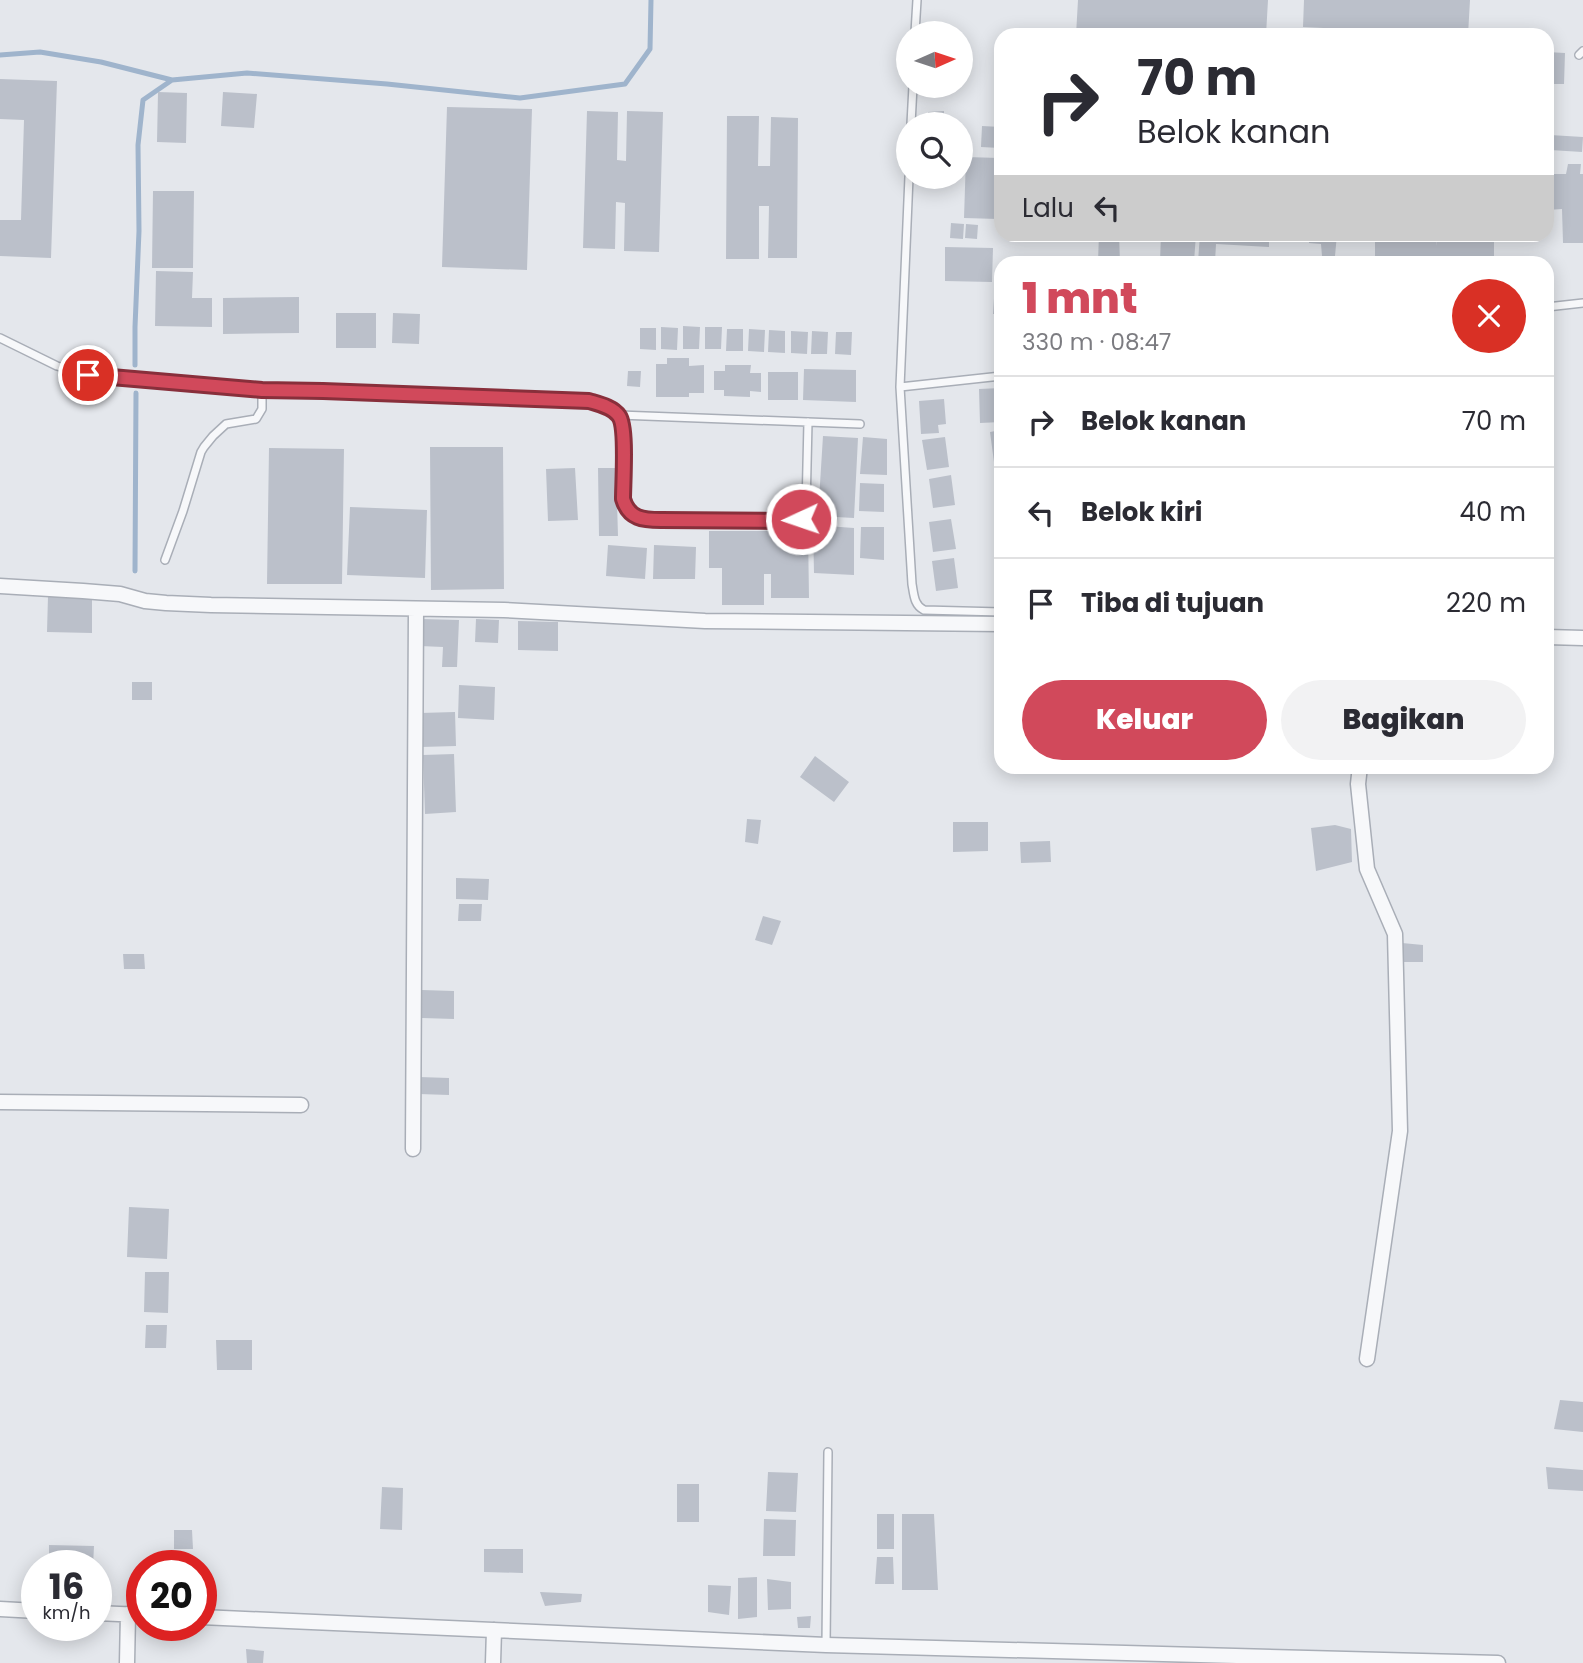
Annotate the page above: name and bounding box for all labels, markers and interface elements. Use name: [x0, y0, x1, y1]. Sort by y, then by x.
north arrow: [896, 21, 973, 98]
map controls: [896, 21, 973, 189]
text: 70 m: [1137, 44, 1257, 112]
icon: right: [1022, 56, 1113, 147]
text: Belok kanan: [1137, 109, 1331, 154]
button: search: [896, 112, 973, 189]
icon: left: [1088, 189, 1126, 227]
text: Lalu: [1022, 190, 1074, 226]
text: 1 mnt: [1022, 269, 1138, 328]
button: close: [1452, 279, 1526, 353]
text: 330 m · 08:47: [1022, 326, 1171, 358]
pin: [58, 345, 118, 405]
icon: arrive: [69, 356, 107, 394]
icon: right: [1022, 403, 1060, 441]
text: Belok kanan: [1081, 403, 1246, 439]
text: 70 m: [1462, 403, 1526, 439]
position arrow: [764, 482, 838, 556]
icon: left: [1022, 494, 1060, 532]
text: Belok kiri: [1081, 494, 1203, 530]
text: 40 m: [1460, 494, 1526, 530]
icon: arrive: [1022, 585, 1060, 623]
text: Tiba di tujuan: [1081, 585, 1264, 621]
text: 220 m: [1446, 585, 1526, 621]
button: Keluar: [1022, 680, 1267, 760]
button: Bagikan: [1281, 680, 1526, 760]
speed limit sign: 20: [126, 1550, 217, 1641]
text: 16: [49, 1562, 84, 1611]
text: km/h: [43, 1600, 90, 1625]

